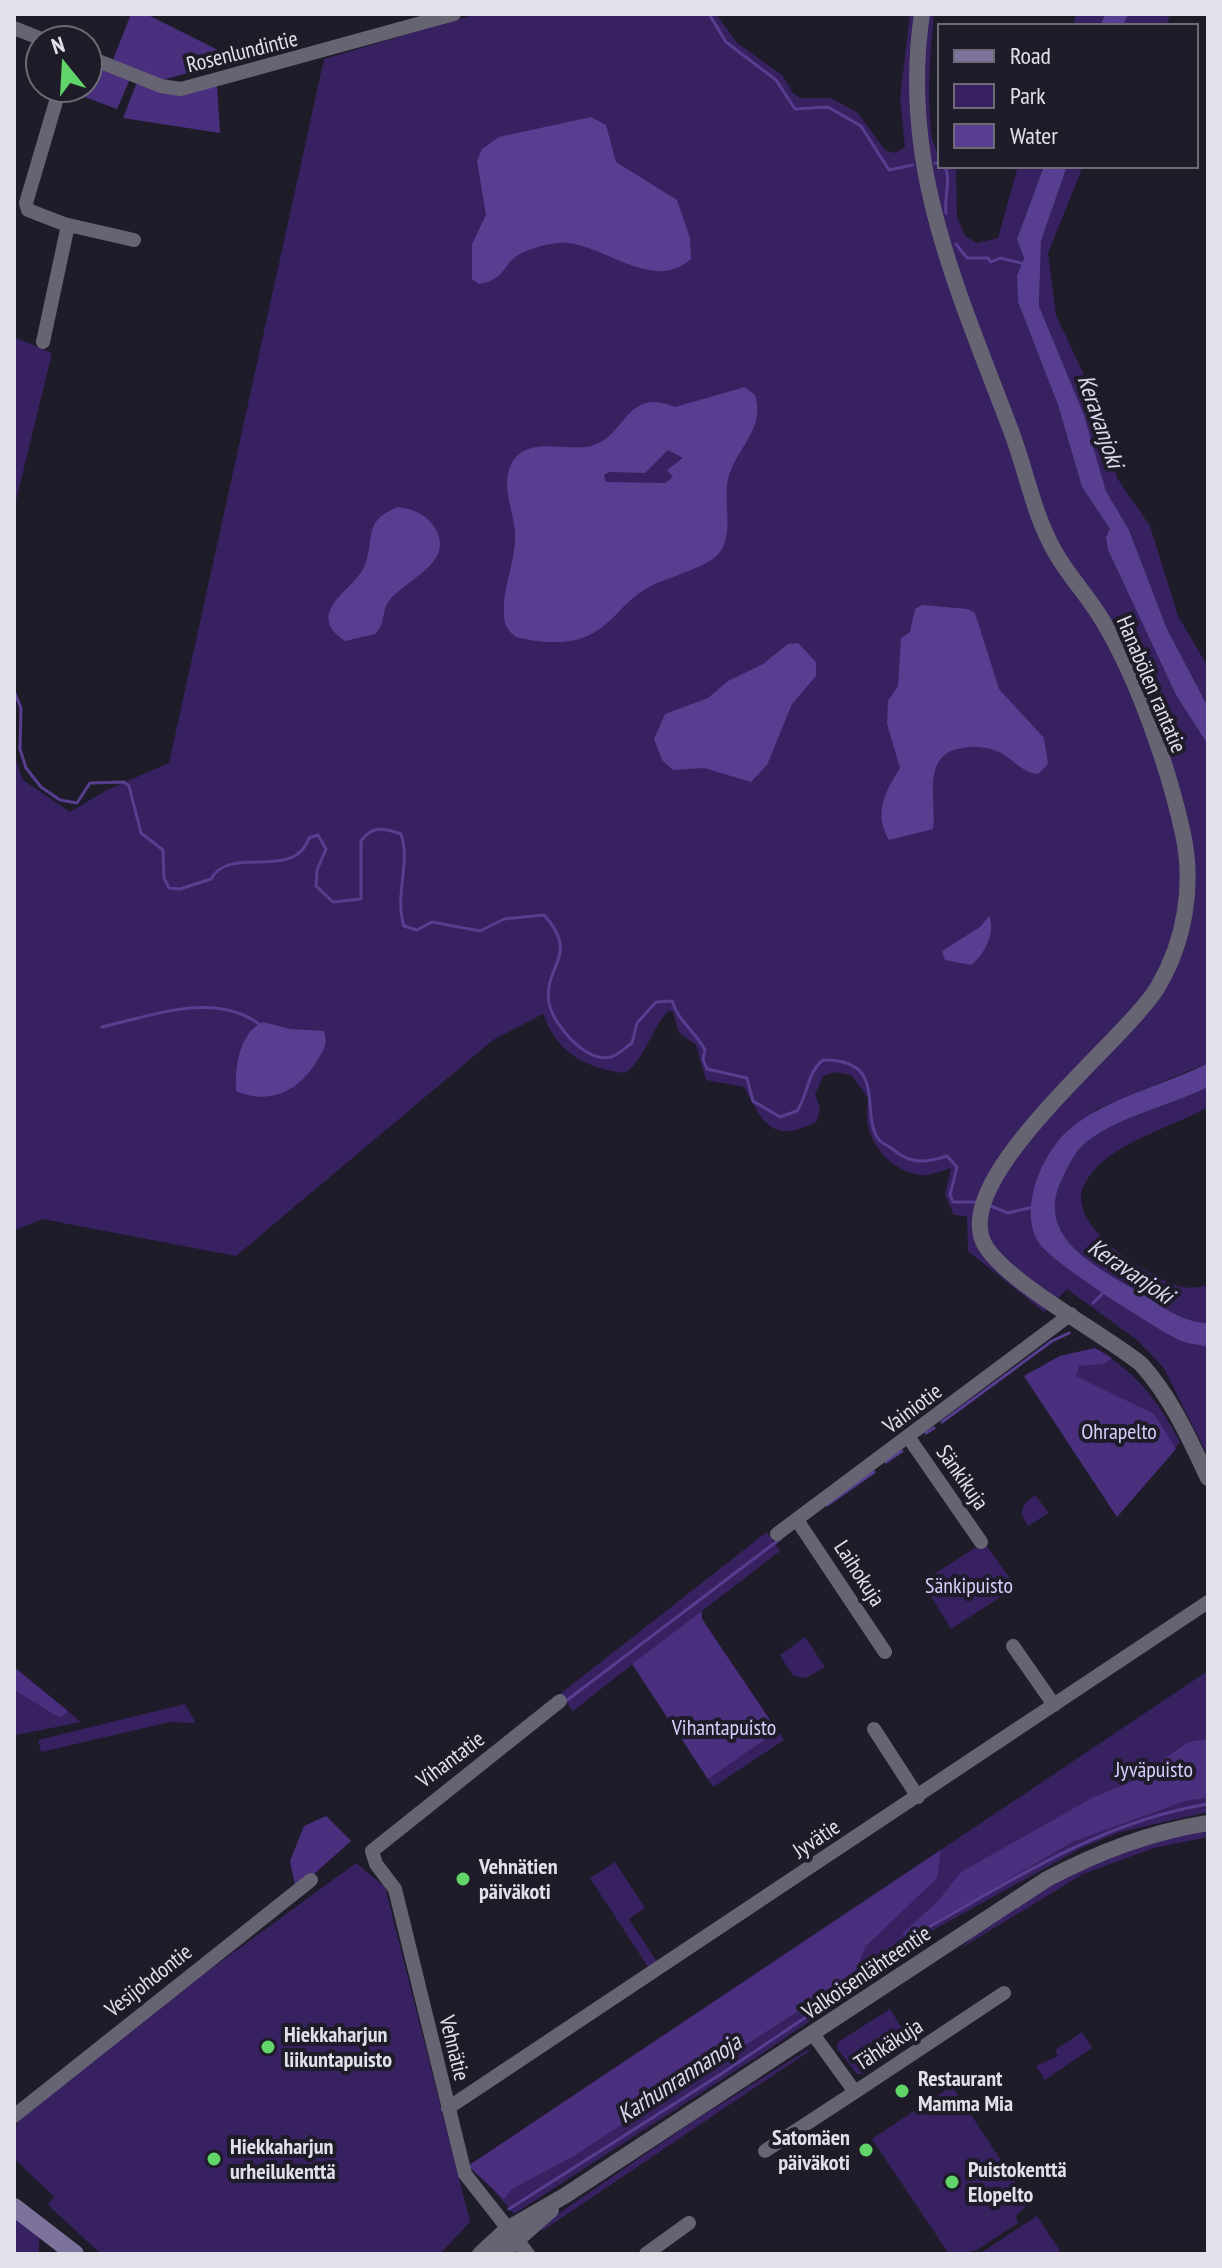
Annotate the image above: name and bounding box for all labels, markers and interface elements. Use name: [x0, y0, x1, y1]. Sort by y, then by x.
north arrow: [24, 24, 104, 104]
street label: Rosenlundintie: [184, 24, 300, 78]
legend: [938, 24, 1198, 168]
text: N: [48, 30, 68, 60]
text: Road: [1010, 40, 1051, 71]
text: Park: [1010, 80, 1046, 111]
text: Water: [1010, 120, 1058, 151]
water label: Keravanjoki: [1071, 370, 1132, 474]
street label: Hanabölen rantatie: [1111, 611, 1193, 757]
water label: Keravanjoki: [1082, 1231, 1182, 1312]
street label: Vainiotie: [876, 1377, 947, 1440]
park label: Ohrapelto: [1081, 1417, 1157, 1445]
street label: Sänkikuja: [931, 1439, 995, 1515]
street label: Laihokuja: [828, 1535, 892, 1611]
park label: Sänkipuisto: [925, 1571, 1013, 1599]
park label: Vihantapuisto: [671, 1713, 776, 1741]
street label: Vihantatie: [410, 1724, 490, 1794]
park label: Jyväpuisto: [1114, 1755, 1193, 1783]
street label: Jyvätie: [786, 1812, 845, 1864]
place label: Vehnätien päiväkoti: [478, 1852, 558, 1905]
marker: Vehnätien päiväkoti: [454, 1870, 472, 1888]
street label: Valkoisenlähteentie: [796, 1919, 936, 2026]
street label: Vesijohdontie: [98, 1937, 197, 2023]
street label: Vehnätie: [433, 2012, 477, 2084]
street label: Tähkäkuja: [848, 2012, 928, 2076]
place label: Hiekkaharjun liikuntapuisto: [284, 2020, 392, 2073]
water label: Karhunrannanoja: [611, 2026, 748, 2130]
marker: Hiekkaharjun liikuntapuisto: [259, 2038, 277, 2056]
place label: Restaurant Mamma Mia: [918, 2064, 1013, 2117]
marker: Restaurant Mamma Mia: [893, 2082, 911, 2100]
place label: Satomäen päiväkoti: [772, 2123, 850, 2176]
place label: Hiekkaharjun urheilukenttä: [230, 2132, 336, 2185]
marker: Satomäen päiväkoti: [857, 2141, 875, 2159]
marker: Hiekkaharjun urheilukenttä: [205, 2150, 223, 2168]
place label: Puistokenttä Elopelto: [968, 2155, 1067, 2208]
marker: Puistokenttä Elopelto: [943, 2173, 961, 2191]

